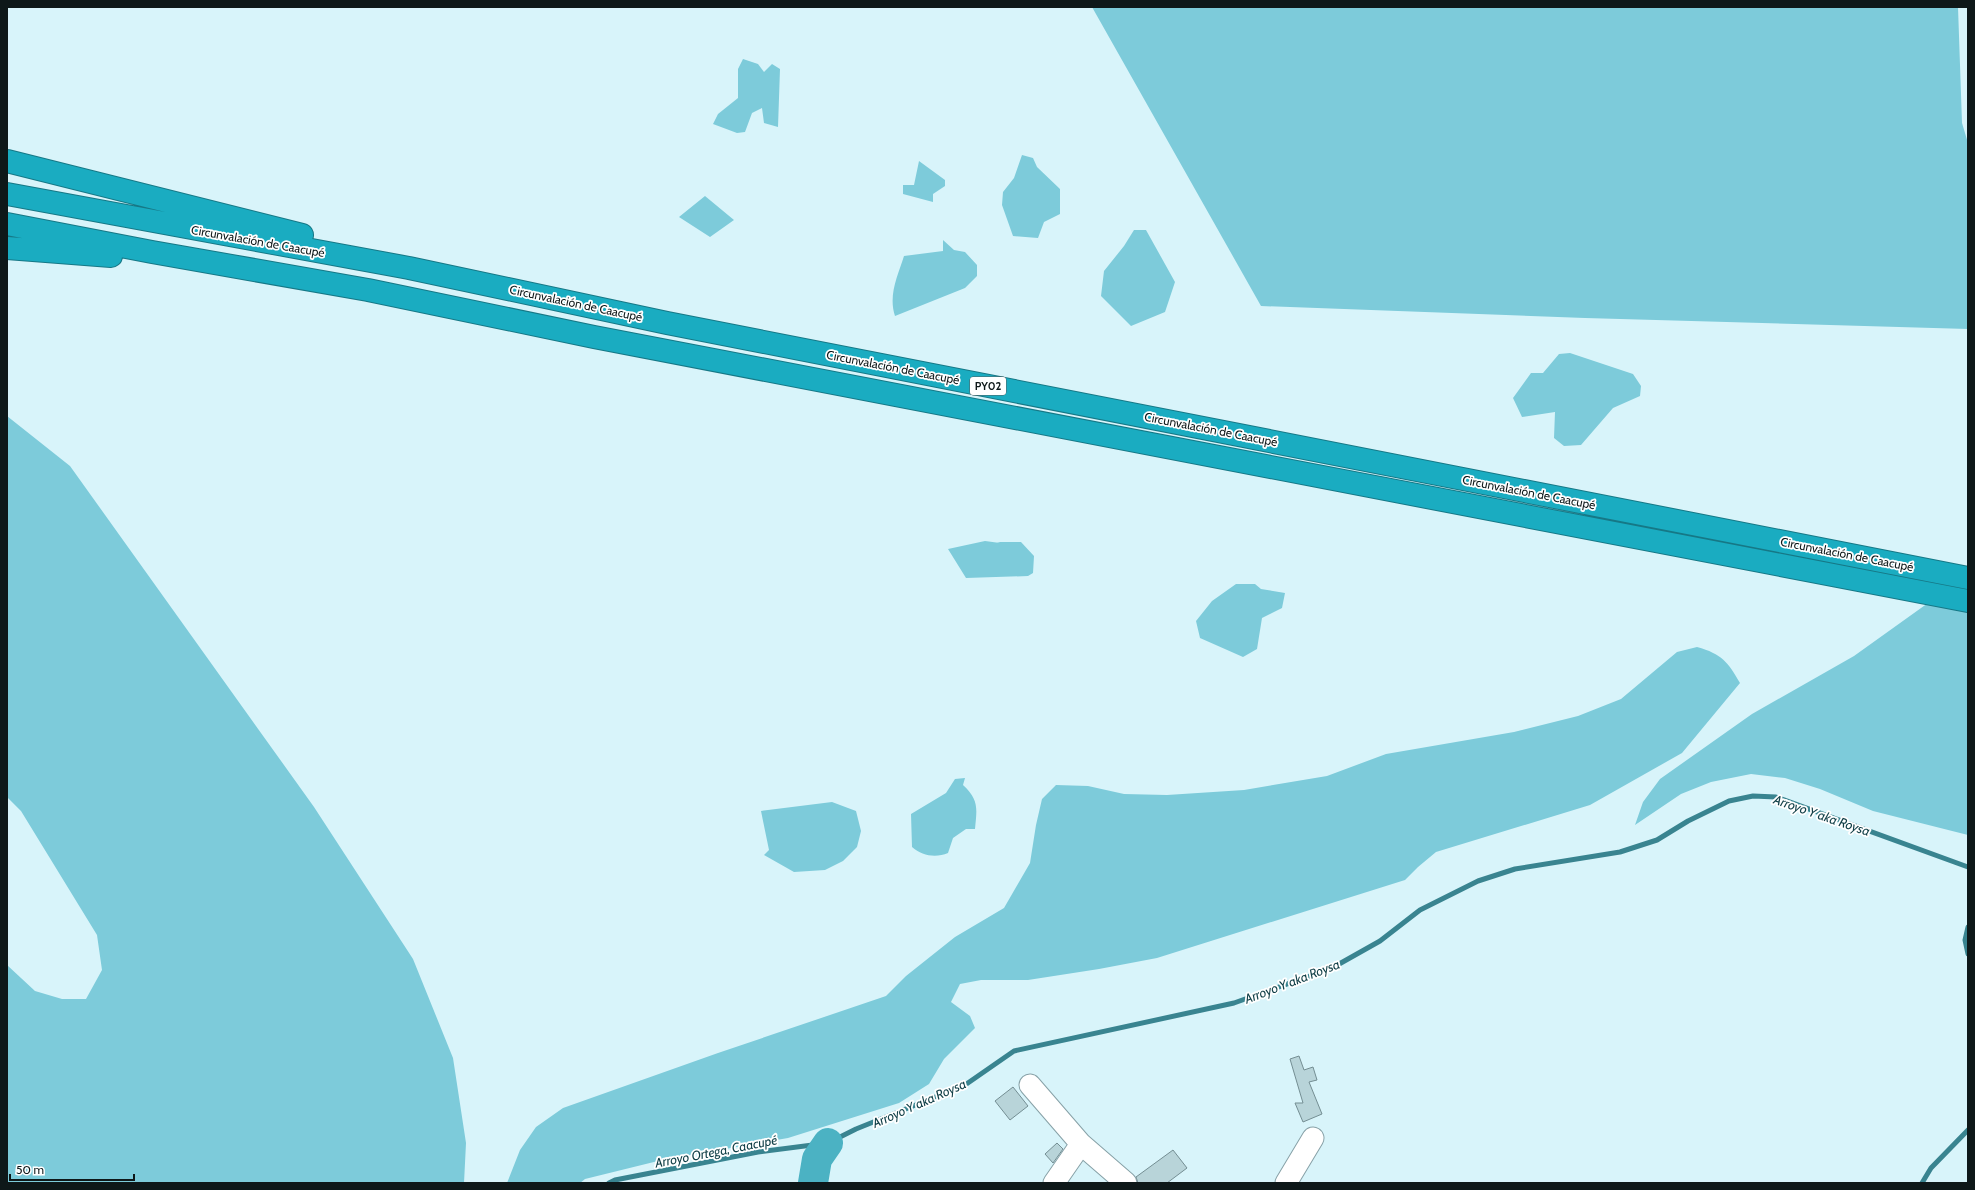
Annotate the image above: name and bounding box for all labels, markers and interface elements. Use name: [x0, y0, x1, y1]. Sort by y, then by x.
street label: Circunvalación de Caacupé: [190, 222, 326, 260]
street label: Circunvalación de Caacupé: [508, 282, 644, 324]
street label: Circunvalación de Caacupé: [825, 347, 961, 387]
road number: PY02: [970, 377, 1006, 395]
street label: Circunvalación de Caacupé: [1143, 409, 1279, 449]
street label: Circunvalación de Caacupé: [1461, 472, 1597, 512]
street label: Circunvalación de Caacupé: [1779, 534, 1915, 574]
water label: Arroyo Y aka Roysa: [1771, 791, 1872, 839]
water label: Arroyo Y aka Roysa: [1241, 955, 1342, 1007]
water label: Arroyo Y aka Roysa: [869, 1075, 968, 1131]
water label: Arroyo Ortega, Caacupé: [653, 1131, 778, 1171]
scale bar: [10, 1156, 134, 1182]
text: 50 m: [16, 1162, 44, 1177]

